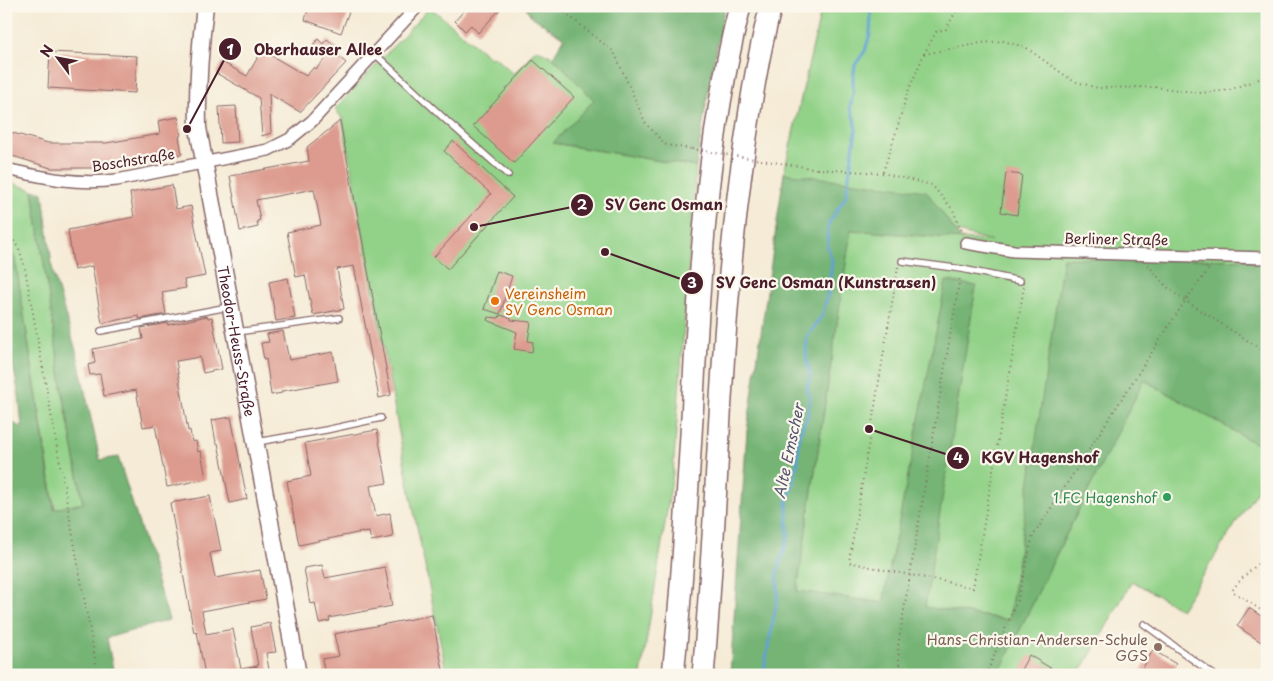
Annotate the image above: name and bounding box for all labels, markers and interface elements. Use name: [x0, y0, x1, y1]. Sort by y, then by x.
north arrow: [32, 32, 82, 82]
callout: Oberhauser Allee: [218, 34, 393, 64]
text: 1: [226, 37, 234, 60]
text: Oberhauser Allee: [254, 37, 382, 60]
text: N: [35, 41, 58, 61]
street label: Boschstraße: [90, 143, 176, 177]
callout: SV Genc Osman: [569, 190, 734, 220]
text: 2: [577, 192, 588, 215]
text: SV Genc Osman: [605, 192, 723, 215]
street label: Berliner Straße: [1063, 228, 1169, 250]
street label: Theodor-Heuss-Straße: [213, 264, 261, 418]
callout: SV Genc Osman (Kunstrasen): [680, 268, 948, 298]
text: 3: [687, 270, 697, 293]
text: SV Genc Osman (Kunstrasen): [716, 270, 936, 293]
place label: Vereinsheim SV Genc Osman: [505, 283, 613, 320]
marker: Vereinsheim SV Genc Osman: [489, 295, 501, 307]
water label: Alte Emscher: [767, 400, 810, 500]
callout: KGV Hagenshof: [945, 443, 1109, 473]
text: 4: [953, 445, 963, 468]
text: KGV Hagenshof: [981, 445, 1100, 468]
place label: 1.FC Hagenshof: [1053, 487, 1159, 508]
marker: 1.FC Hagenshof: [1161, 491, 1173, 503]
place label: Hans-Christian-Andersen-Schule GGS: [927, 629, 1148, 666]
marker: Hans-Christian-Andersen-Schule GGS: [1152, 641, 1164, 653]

